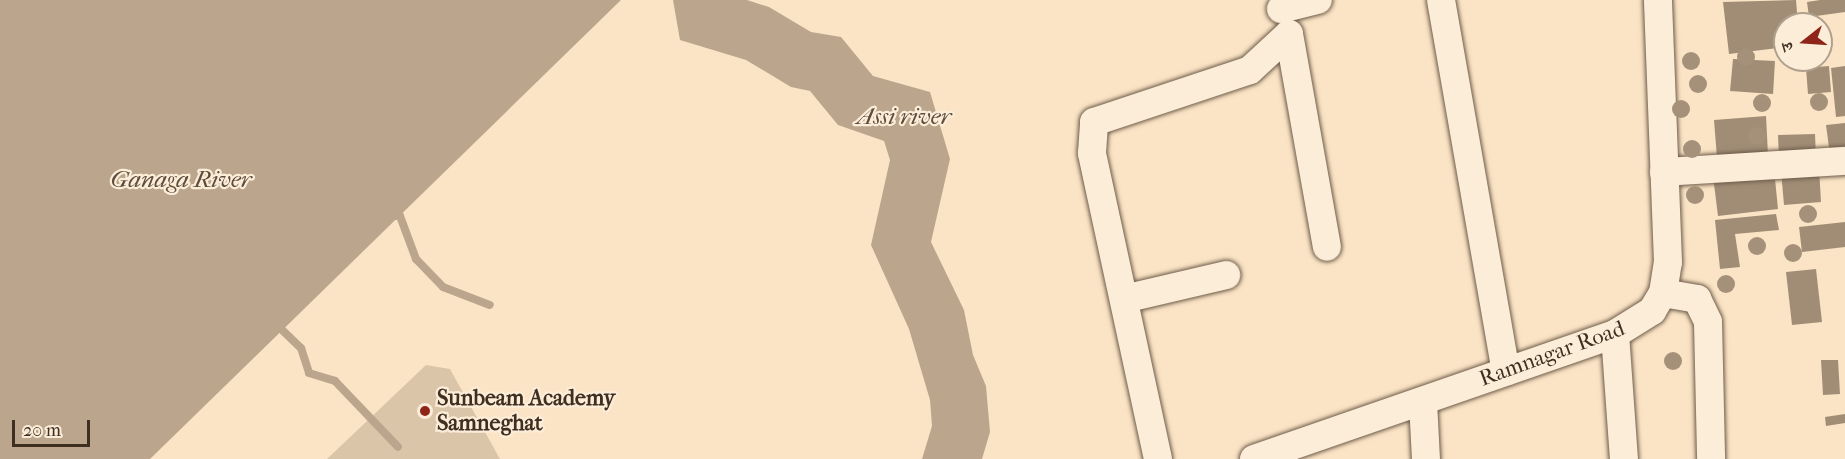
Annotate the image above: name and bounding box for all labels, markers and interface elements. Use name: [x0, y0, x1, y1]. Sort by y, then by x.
north arrow: [1773, 12, 1833, 72]
text: उ: [1777, 40, 1797, 54]
water label: Assi river: [857, 103, 951, 131]
water label: Ganaga River: [110, 166, 252, 194]
street label: Ramnagar Road: [1476, 315, 1628, 393]
place label: Sunbeam Academy Samneghat: [437, 385, 615, 436]
marker: Sunbeam Academy Samneghat: [418, 404, 432, 418]
scale bar: [15, 408, 93, 446]
text: 20 m: [23, 420, 61, 441]

